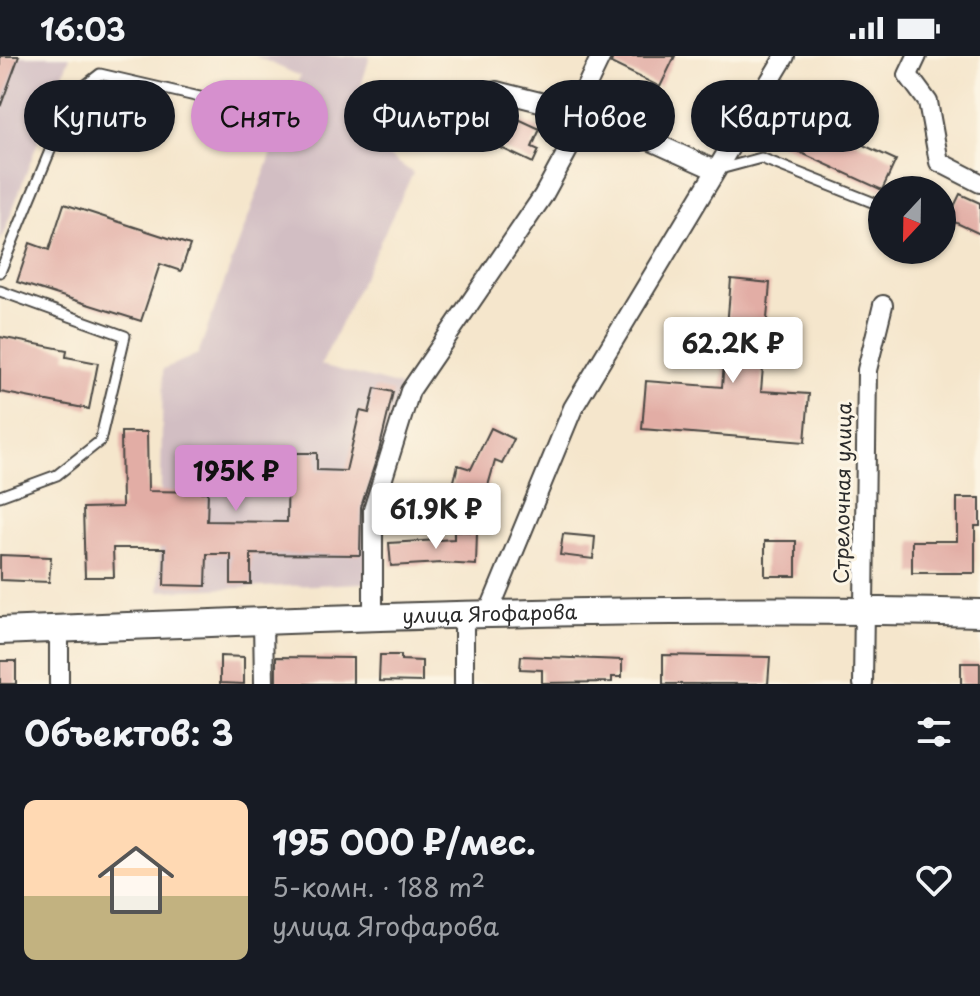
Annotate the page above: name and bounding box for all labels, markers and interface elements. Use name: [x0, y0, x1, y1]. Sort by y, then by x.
text: 16:03: [40, 6, 126, 51]
chip: Купить: [24, 80, 175, 152]
chip: Снять: [191, 80, 328, 152]
chip: Фильтры: [344, 80, 519, 152]
chip: Новое: [535, 80, 675, 152]
chip: Квартира: [691, 80, 879, 152]
north arrow: [868, 176, 956, 264]
map controls: [868, 176, 956, 264]
pin: 62.2K ₽: [659, 317, 807, 385]
text: 62.2K ₽: [682, 323, 784, 362]
street label: Стрелочная улица: [825, 401, 859, 584]
pin: 195K ₽: [171, 445, 301, 513]
text: 195K ₽: [193, 451, 279, 490]
pin: 61.9K ₽: [362, 483, 510, 551]
text: 61.9K ₽: [390, 489, 482, 528]
street label: улица Ягофарова: [402, 596, 578, 630]
text: Объектов: 3: [24, 706, 234, 758]
icon: filters: [912, 710, 956, 754]
text: 195 000 ₽/мес.: [272, 815, 536, 867]
icon: home: [88, 832, 184, 928]
icon: heart: [912, 858, 956, 902]
text: 5-комн. · 188 m²: [272, 867, 485, 906]
text: улица Ягофарова: [272, 906, 499, 945]

